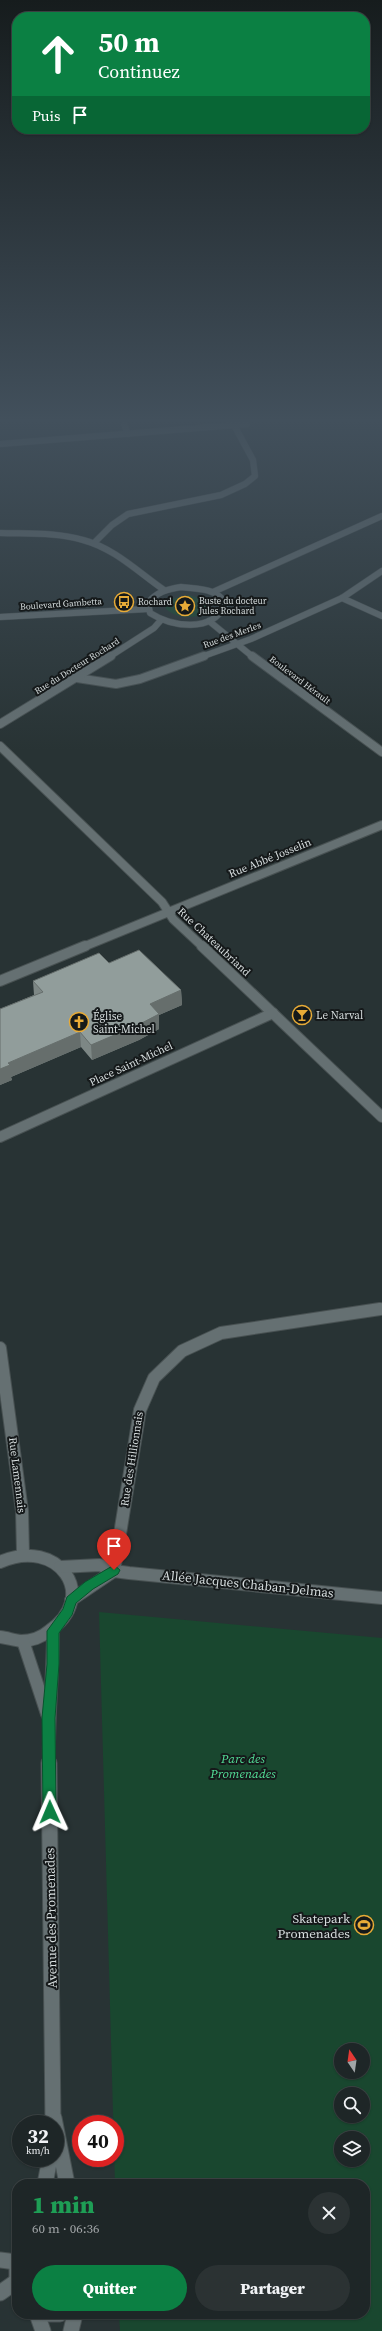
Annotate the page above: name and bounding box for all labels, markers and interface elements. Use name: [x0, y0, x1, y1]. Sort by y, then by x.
text: 50 m: [98, 23, 160, 61]
icon: ahead: [32, 28, 84, 80]
text: Continuez: [98, 59, 180, 84]
icon: arrive: [69, 104, 91, 126]
text: Puis: [32, 105, 61, 126]
bus stop icon: Rochard: [113, 591, 135, 613]
street label: Boulevard Gambetta: [20, 595, 103, 613]
place icon: Buste du docteur Jules Rochard: [174, 595, 196, 617]
place label: Buste du docteur Jules Rochard: [198, 595, 267, 617]
place label: Rochard: [138, 596, 172, 608]
street label: Rue des Merles: [201, 619, 263, 651]
street label: Rue du Docteur Rochard: [32, 635, 122, 697]
street label: Boulevard Hérault: [267, 653, 333, 707]
street label: Rue Abbé Josselin: [226, 834, 314, 881]
street label: Rue Chateaubriand: [174, 904, 254, 980]
bar icon: Le Narval: [291, 1004, 313, 1026]
place label: Le Narval: [316, 1008, 363, 1023]
place label: Église Saint-Michel: [93, 1009, 155, 1037]
church icon: Église Saint-Michel: [68, 1011, 90, 1033]
street label: Place Saint-Michel: [87, 1038, 175, 1090]
street label: Rue des Hillionnais: [117, 1410, 147, 1507]
street label: Rue Lamennais: [5, 1436, 29, 1514]
pin: [97, 1529, 131, 1570]
icon: arrive: [103, 1535, 125, 1557]
street label: Allée Jacques Chaban-Delmas: [161, 1567, 335, 1601]
park label: Parc des Promenades: [209, 1750, 276, 1782]
position arrow: [29, 1791, 71, 1833]
street label: Avenue des Promenades: [41, 1847, 61, 1989]
place label: Skatepark Promenades: [277, 1910, 351, 1942]
sports icon: Skatepark Promenades: [353, 1914, 375, 1936]
north arrow: [334, 2043, 370, 2079]
map controls: [334, 2043, 370, 2167]
button: search: [334, 2087, 370, 2123]
speed limit sign: 40: [72, 2115, 124, 2167]
text: 32: [27, 2122, 49, 2150]
button: layers: [334, 2131, 370, 2167]
text: km/h: [26, 2144, 50, 2157]
text: 1 min: [32, 2188, 95, 2221]
button: close: [308, 2192, 350, 2234]
text: 60 m · 06:36: [32, 2220, 100, 2237]
button: Quitter: [32, 2265, 187, 2311]
button: Partager: [195, 2265, 350, 2311]

